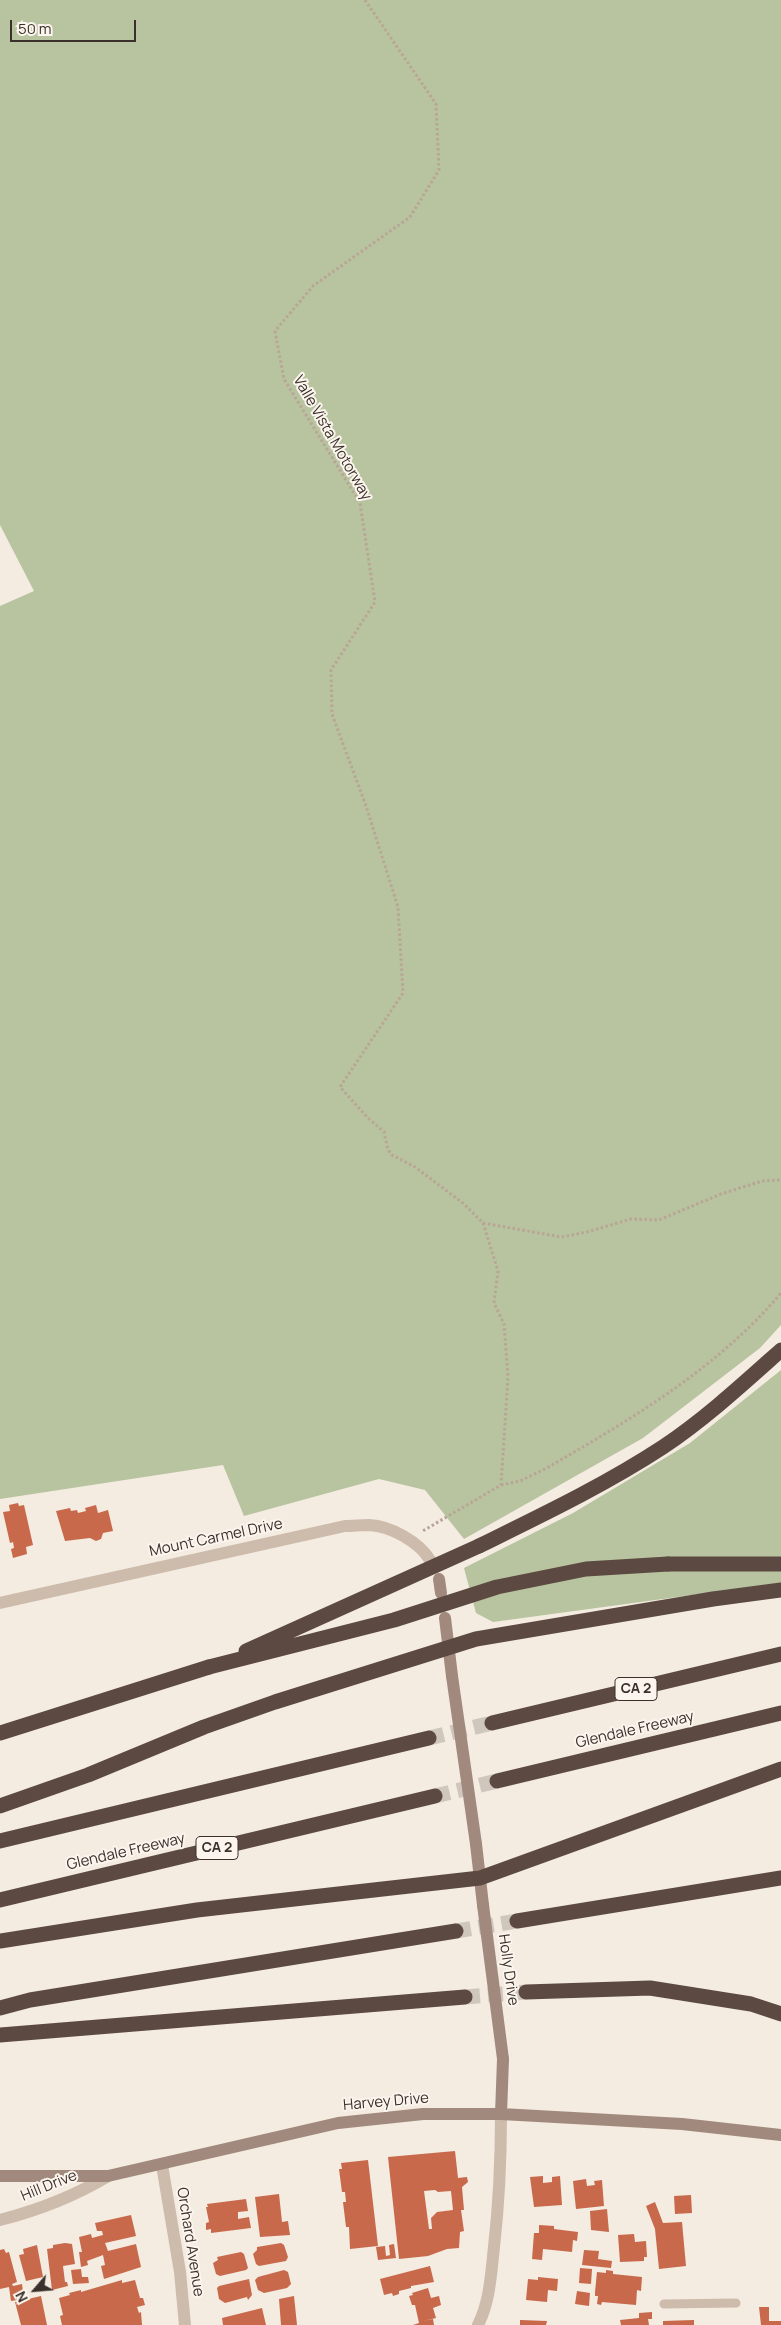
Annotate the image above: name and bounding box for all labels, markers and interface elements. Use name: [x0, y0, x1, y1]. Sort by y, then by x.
scale bar: [12, 10, 139, 42]
text: 50 m: [18, 18, 52, 39]
street label: Valle Vista Motorway: [289, 372, 375, 504]
street label: Mount Carmel Drive: [148, 1515, 284, 1561]
road number: CA 2: [615, 1678, 657, 1700]
street label: Glendale Freeway: [574, 1708, 696, 1752]
street label: Glendale Freeway: [65, 1830, 187, 1874]
road number: CA 2: [196, 1836, 238, 1860]
street label: Holly Drive: [494, 1933, 522, 2007]
street label: Harvey Drive: [342, 2089, 430, 2115]
street label: Hill Drive: [18, 2167, 80, 2205]
street label: Orchard Avenue: [172, 2186, 208, 2298]
north arrow: [10, 2265, 60, 2315]
text: N: [10, 2288, 32, 2306]

